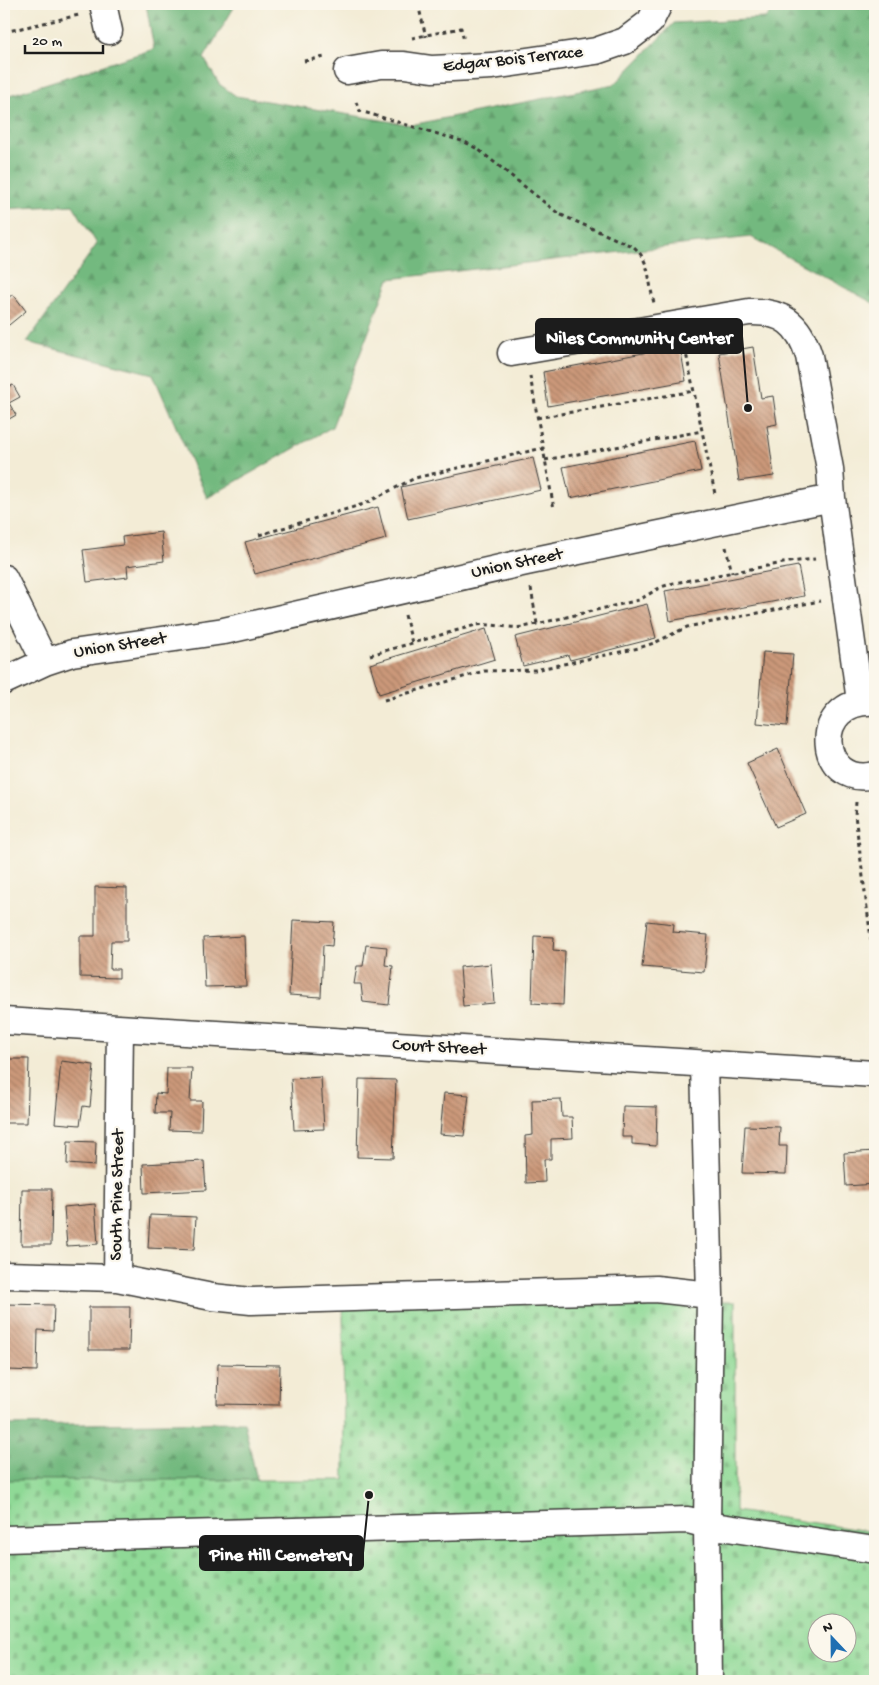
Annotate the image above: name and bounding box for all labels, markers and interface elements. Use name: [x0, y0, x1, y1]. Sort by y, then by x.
scale bar: [25, 22, 102, 54]
text: 20 m: [32, 33, 62, 51]
street label: Edgar Bois Terrace: [442, 42, 585, 78]
callout: Niles Community Center: [536, 319, 742, 353]
text: Niles Community Center: [546, 328, 734, 351]
street label: Union Street: [469, 544, 566, 584]
street label: Union Street: [72, 628, 169, 664]
street label: Court Street: [392, 1035, 488, 1061]
street label: South Pine Street: [106, 1128, 130, 1261]
callout: Pine Hill Cemetery: [200, 1536, 363, 1570]
text: Pine Hill Cemetery: [209, 1545, 353, 1568]
north arrow: [806, 1612, 856, 1662]
text: N: [821, 1619, 835, 1638]

